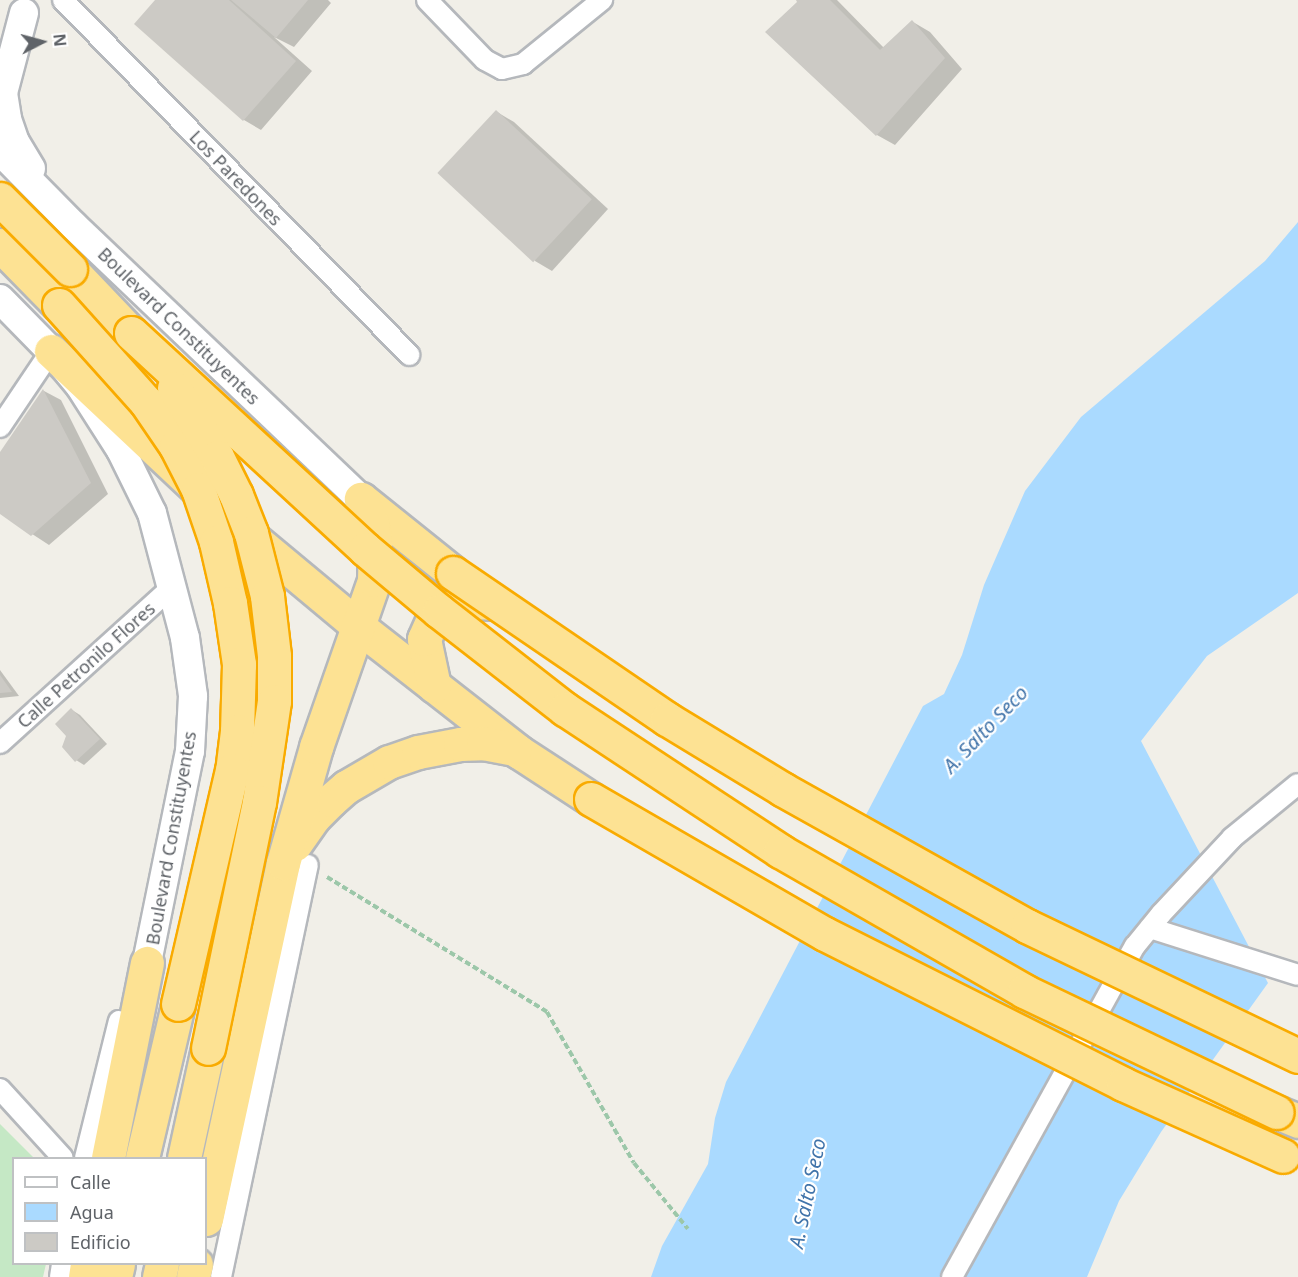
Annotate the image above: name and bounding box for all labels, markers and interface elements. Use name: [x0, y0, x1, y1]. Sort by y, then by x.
north arrow: [12, 12, 72, 72]
text: N: [48, 32, 72, 48]
street label: Los Paredones: [185, 126, 287, 230]
street label: Boulevard Constituyentes: [94, 243, 264, 409]
street label: Calle Petronilo Flores: [13, 597, 159, 733]
water label: A. Salto Seco: [938, 680, 1032, 778]
street label: Boulevard Constituyentes: [142, 729, 200, 947]
water label: A. Salto Seco: [784, 1136, 830, 1250]
legend: [12, 1157, 207, 1265]
text: Calle: [70, 1170, 111, 1194]
text: Agua: [70, 1200, 114, 1224]
text: Edificio: [70, 1230, 131, 1254]

